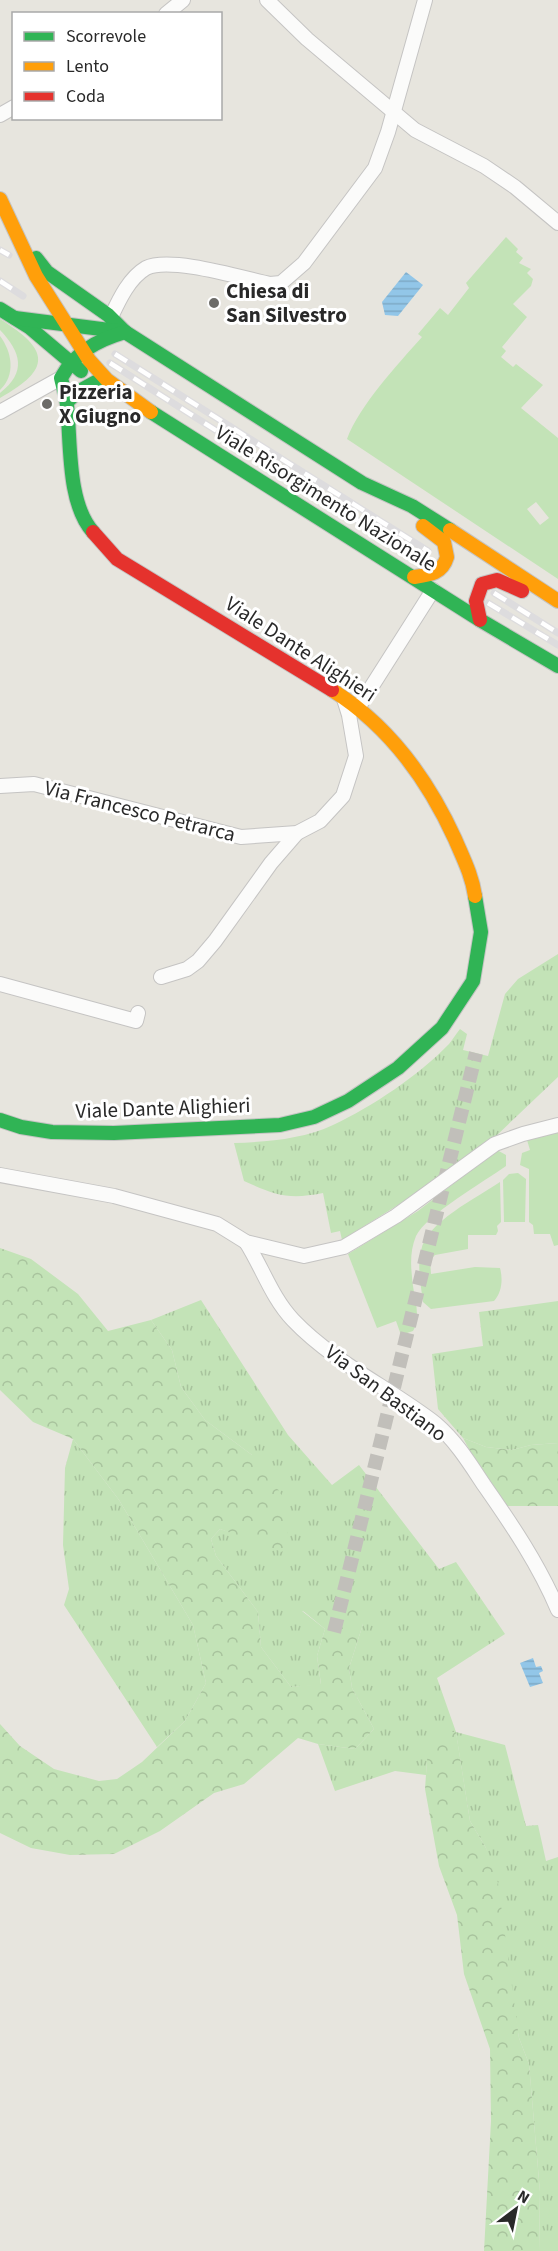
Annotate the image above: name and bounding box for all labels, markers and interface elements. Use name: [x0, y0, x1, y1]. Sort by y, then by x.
legend: [12, 12, 222, 120]
text: Scorrevole: [66, 24, 146, 49]
text: Lento: [66, 54, 109, 79]
text: Coda: [66, 84, 105, 109]
place label: Chiesa di San Silvestro: [226, 276, 347, 330]
marker: Chiesa di San Silvestro: [207, 296, 221, 310]
place label: Pizzeria X Giugno: [59, 377, 141, 431]
marker: Pizzeria X Giugno: [40, 397, 54, 411]
street label: Viale Risorgimento Nazionale: [210, 417, 442, 579]
street label: Viale Dante Alighieri: [219, 589, 383, 709]
street label: Via Francesco Petrarca: [41, 773, 239, 849]
street label: Viale Dante Alighieri: [75, 1090, 251, 1126]
street label: Via San Bastiano: [319, 1337, 453, 1449]
north arrow: [486, 2179, 546, 2239]
text: N: [513, 2185, 534, 2209]

